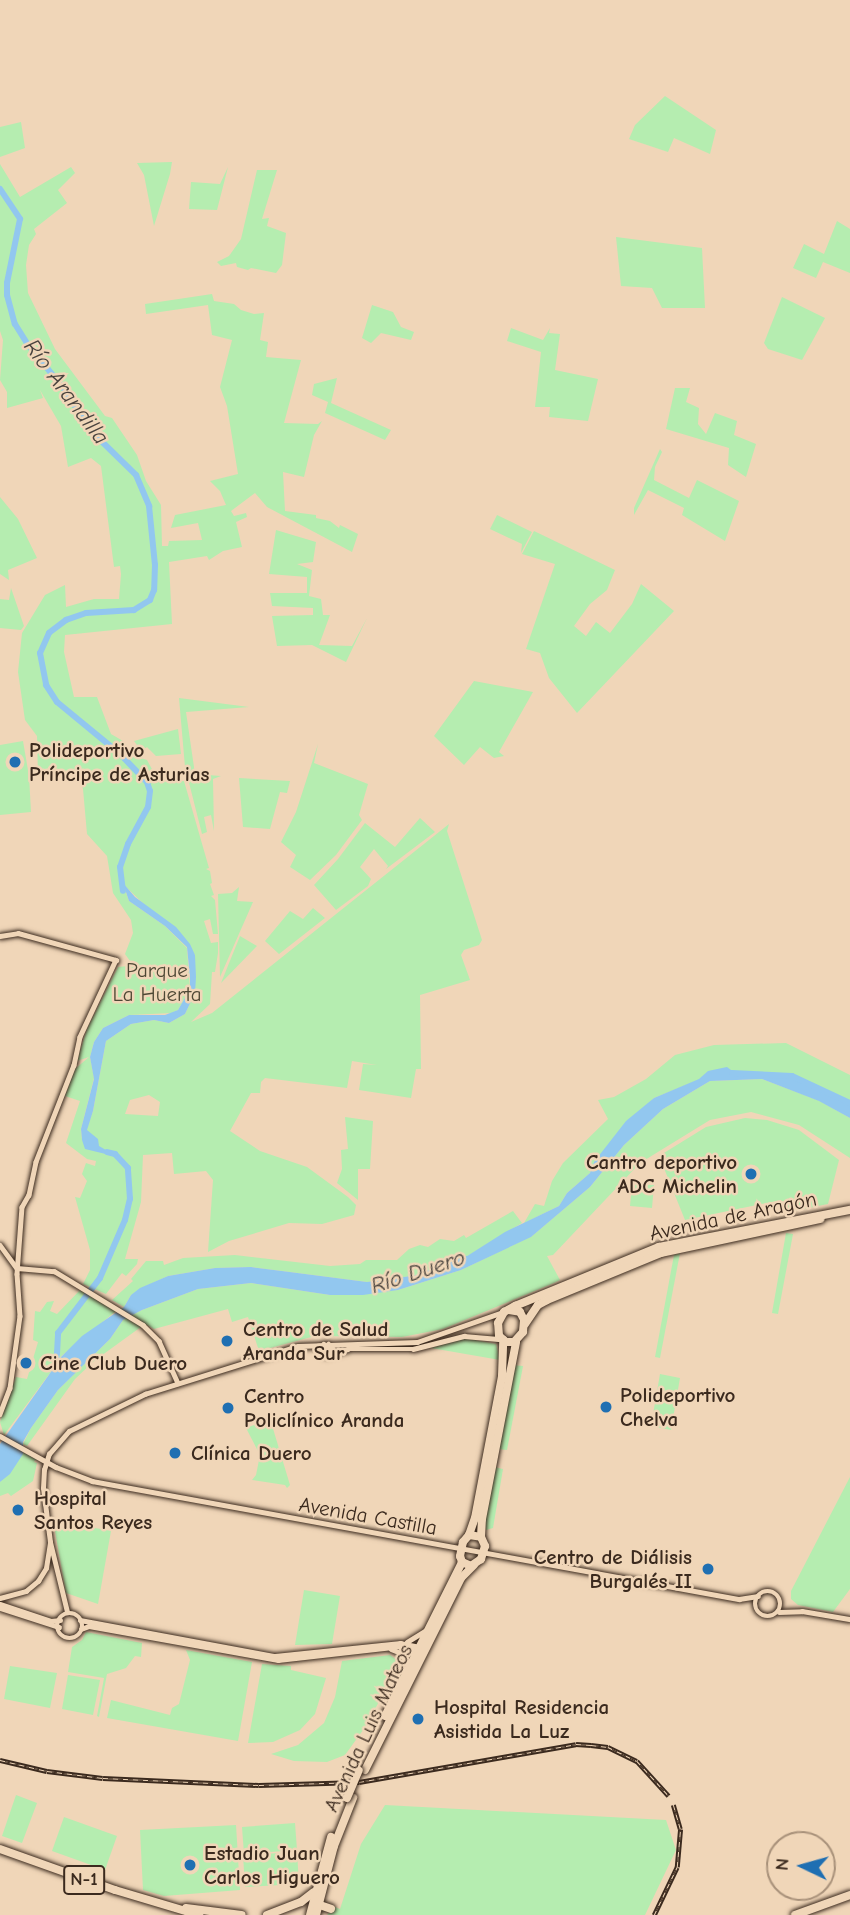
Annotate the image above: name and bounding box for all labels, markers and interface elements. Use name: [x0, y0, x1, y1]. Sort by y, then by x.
water label: Río Arandilla: [18, 334, 114, 450]
place label: Polideportivo Príncipe de Asturias: [29, 737, 210, 787]
marker: Polideportivo Príncipe de Asturias: [7, 754, 23, 770]
park label: Parque La Huerta: [113, 957, 201, 1007]
place label: Cantro deportivo ADC Michelin: [586, 1149, 737, 1199]
marker: Cantro deportivo ADC Michelin: [743, 1166, 759, 1182]
street label: Avenida de Aragón: [647, 1186, 819, 1246]
water label: Río Duero: [367, 1244, 469, 1300]
place label: Centro de Salud Aranda Sur: [243, 1316, 388, 1366]
marker: Centro de Salud Aranda Sur: [217, 1331, 237, 1351]
place label: Cine Club Duero: [40, 1350, 187, 1376]
marker: Cine Club Duero: [18, 1355, 34, 1371]
place label: Polideportivo Chelva: [620, 1382, 735, 1432]
place label: Centro Policlínico Aranda: [244, 1383, 404, 1433]
marker: Centro Policlínico Aranda: [218, 1398, 238, 1418]
marker: Polideportivo Chelva: [598, 1399, 614, 1415]
place label: Clínica Duero: [191, 1440, 312, 1466]
marker: Clínica Duero: [165, 1443, 185, 1463]
place label: Hospital Santos Reyes: [34, 1485, 152, 1535]
street label: Avenida Castilla: [297, 1491, 439, 1541]
marker: Hospital Santos Reyes: [8, 1500, 28, 1520]
place label: Centro de Diálisis Burgalés II: [534, 1544, 692, 1594]
marker: Centro de Diálisis Burgalés II: [698, 1559, 718, 1579]
street label: Avenida Luis Mateos: [318, 1640, 418, 1816]
place label: Hospital Residencia Asistida La Luz: [434, 1694, 609, 1744]
marker: Hospital Residencia Asistida La Luz: [408, 1709, 428, 1729]
north arrow: [766, 1831, 836, 1901]
place label: Estadio Juan Carlos Higuero: [204, 1840, 340, 1890]
marker: Estadio Juan Carlos Higuero: [182, 1857, 198, 1873]
text: N: [771, 1857, 794, 1871]
road number: N-1: [63, 1864, 105, 1896]

